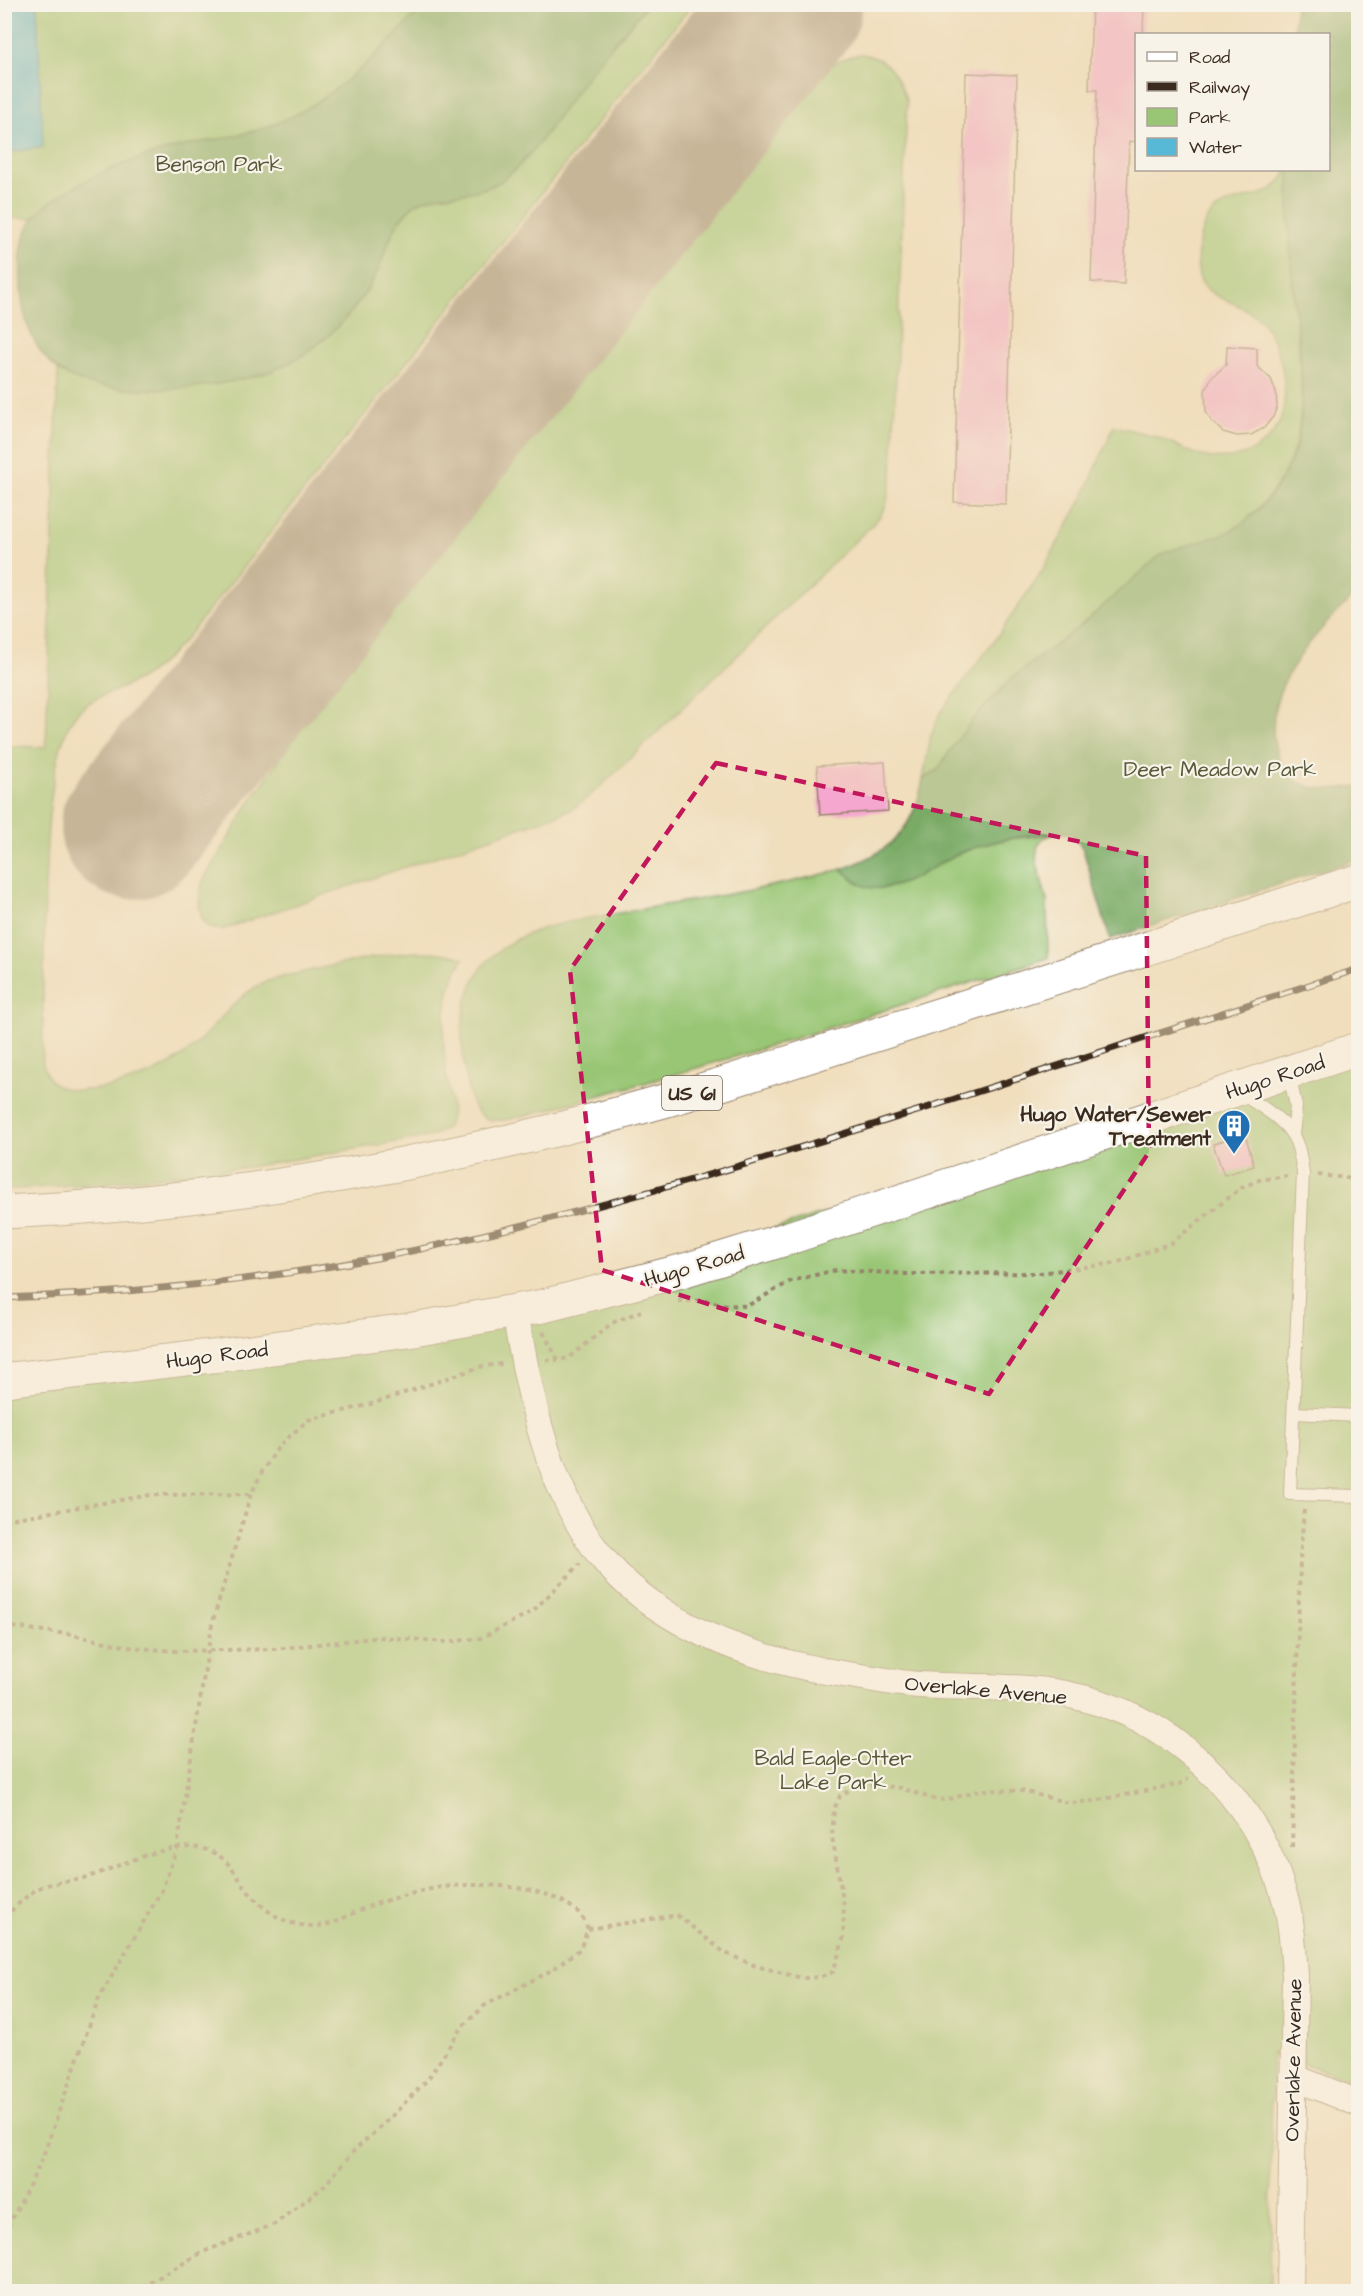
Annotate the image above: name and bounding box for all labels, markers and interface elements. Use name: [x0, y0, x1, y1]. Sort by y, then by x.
legend: [1135, 33, 1330, 171]
text: Road: [1189, 45, 1230, 70]
text: Railway: [1189, 75, 1250, 101]
text: Park: [1189, 105, 1231, 130]
text: Water: [1189, 135, 1242, 160]
park label: Benson Park: [156, 150, 282, 179]
park label: Deer Meadow Park: [1124, 755, 1316, 784]
street label: Hugo Road: [1222, 1048, 1329, 1109]
road number: US 61: [662, 1076, 722, 1110]
place label: Hugo Water/Sewer Treatment: [1020, 1100, 1212, 1153]
building icon: Hugo Water/Sewer Treatment: [1216, 1108, 1252, 1155]
street label: Hugo Road: [641, 1238, 748, 1296]
street label: Hugo Road: [164, 1335, 270, 1378]
street label: Overlake Avenue: [904, 1669, 1068, 1712]
park label: Bald Eagle-Otter Lake Park: [754, 1744, 912, 1797]
street label: Overlake Avenue: [1278, 1978, 1309, 2142]

